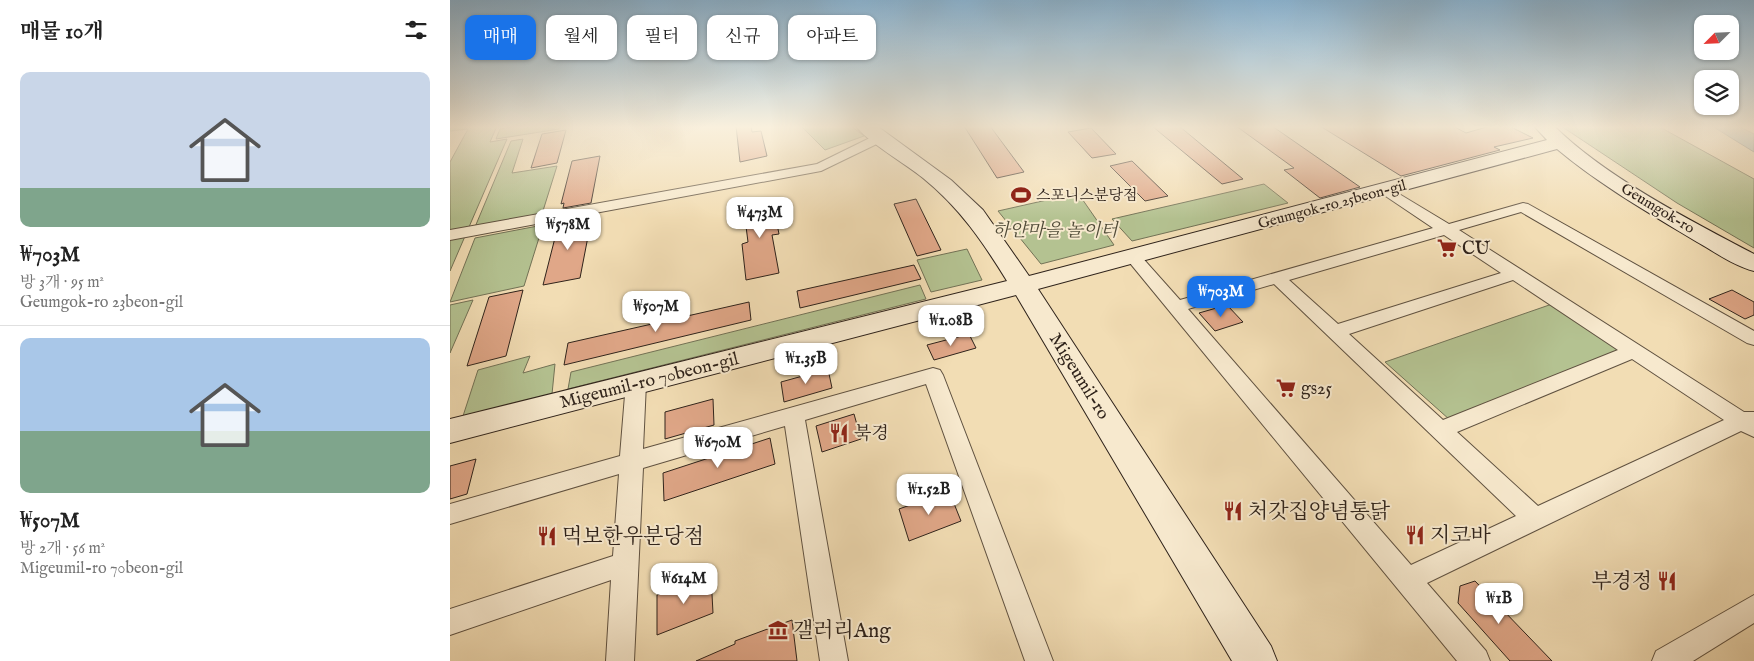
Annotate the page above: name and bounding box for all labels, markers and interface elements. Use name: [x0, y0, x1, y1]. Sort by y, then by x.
chip: 매매: [465, 15, 536, 60]
chip: 월세: [546, 15, 617, 60]
chip: 필터: [627, 15, 697, 60]
chip: 신규: [707, 15, 778, 60]
chip: 아파트: [788, 15, 876, 60]
north arrow: [1694, 15, 1739, 60]
map controls: [1694, 15, 1739, 115]
icon: filters: [402, 16, 430, 44]
text: 매물 10개: [20, 19, 103, 46]
button: layers: [1694, 70, 1739, 115]
icon: home: [180, 105, 270, 195]
street label: Geumgok-ro 25beon-gil: [1256, 175, 1409, 233]
street label: Geumgok-ro: [1617, 179, 1698, 238]
sports icon: 스포니스분당점: [1010, 184, 1032, 206]
place label: 스포니스분당점: [1036, 186, 1137, 205]
pin: ₩473M: [725, 196, 795, 239]
text: ₩473M: [737, 203, 783, 223]
pin: ₩578M: [533, 208, 603, 251]
text: ₩578M: [546, 215, 590, 235]
park label: 하얀마을 놀이터: [992, 220, 1119, 243]
supermarket icon: CU: [1436, 237, 1458, 259]
place label: CU: [1462, 238, 1491, 261]
text: ₩703M: [20, 242, 80, 269]
text: 방 3개 · 95 m²: [20, 273, 104, 293]
pin: ₩703M: [1186, 276, 1256, 318]
text: ₩703M: [1198, 282, 1244, 302]
pin: ₩507M: [621, 290, 691, 333]
text: Geumgok-ro 23beon-gil: [20, 293, 183, 313]
text: ₩507M: [633, 297, 679, 317]
pin: ₩1.08B: [910, 304, 992, 347]
text: ₩1.08B: [929, 311, 973, 331]
street label: Migeumil-ro: [1043, 329, 1114, 424]
pin: ₩1.35B: [765, 342, 847, 385]
street label: Migeumil-ro 70beon-gil: [558, 348, 741, 415]
text: ₩1.35B: [785, 349, 827, 369]
icon: home: [180, 370, 270, 460]
supermarket icon: gs25: [1275, 377, 1297, 399]
place label: gs25: [1301, 378, 1332, 401]
restaurant icon: 북경: [828, 422, 850, 444]
place label: 북경: [854, 423, 889, 446]
pin: ₩670M: [683, 426, 753, 469]
text: ₩670M: [695, 433, 741, 453]
pin: ₩1.52B: [888, 474, 970, 516]
text: ₩1.52B: [908, 480, 950, 500]
place label: 처갓집양념통닭: [1248, 499, 1391, 526]
restaurant icon: 처갓집양념통닭: [1222, 500, 1244, 522]
text: ₩507M: [20, 508, 80, 535]
place label: 지코바: [1430, 523, 1492, 550]
place label: 먹보한우분당점: [562, 524, 704, 551]
restaurant icon: 지코바: [1404, 524, 1426, 546]
restaurant icon: 먹보한우분당점: [536, 525, 558, 547]
text: 방 2개 · 56 m²: [20, 539, 105, 559]
text: Migeumil-ro 70beon-gil: [20, 559, 183, 579]
pin: ₩614M: [649, 562, 719, 605]
text: ₩614M: [662, 569, 706, 589]
place label: 부경정: [1591, 569, 1652, 596]
restaurant icon: 부경정: [1656, 570, 1678, 592]
pin: ₩1B: [1475, 582, 1523, 625]
text: ₩1B: [1486, 589, 1512, 609]
place label: 갤러리Ang: [793, 618, 891, 645]
museum icon: 갤러리Ang: [767, 619, 789, 641]

